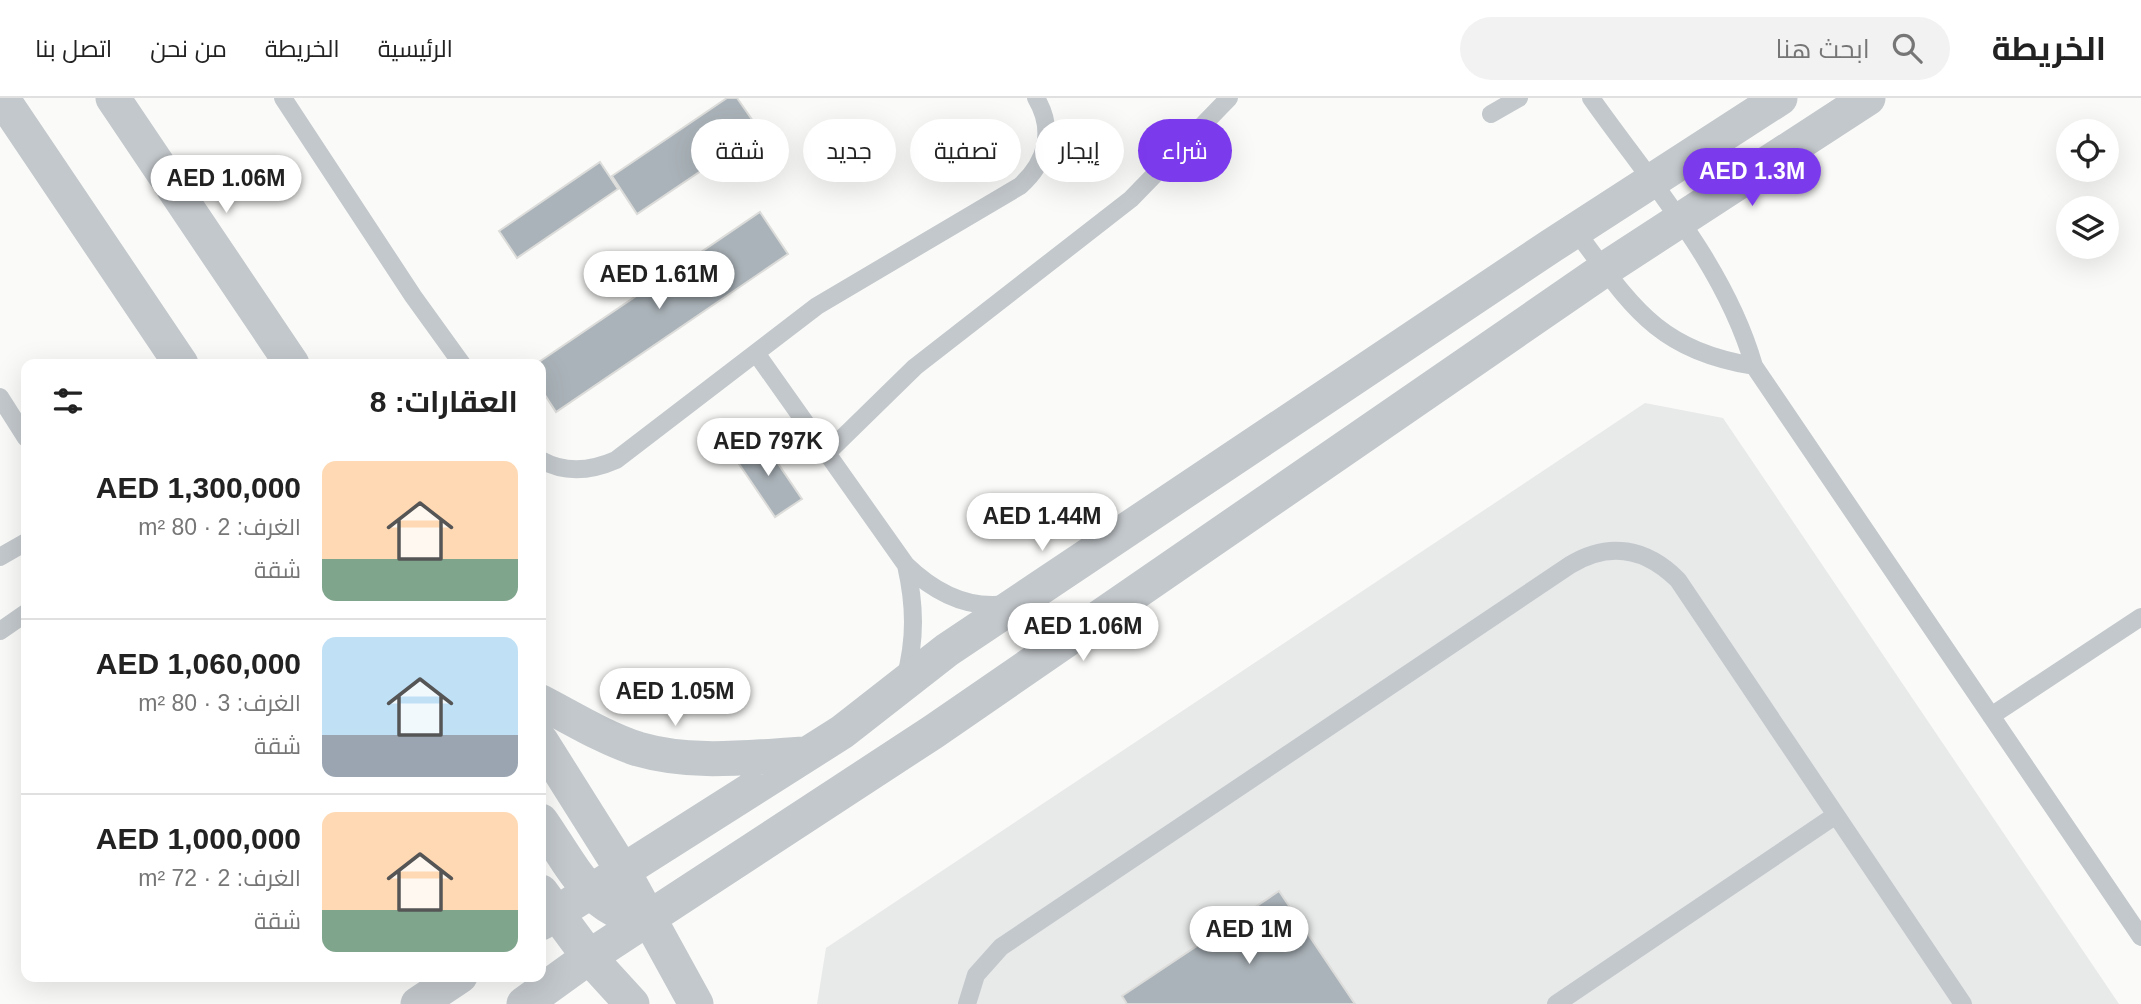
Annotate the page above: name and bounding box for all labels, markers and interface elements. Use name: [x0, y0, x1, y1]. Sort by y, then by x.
search box: [1460, 17, 1950, 80]
icon: search: [1888, 29, 1926, 67]
text: الخريطة: [1992, 30, 2106, 67]
text: ابحث هنا: [1776, 34, 1870, 64]
text: اتصل بنا: [35, 35, 112, 62]
text: من نحن: [150, 35, 227, 62]
text: الخريطة: [265, 35, 340, 62]
text: الرئيسية: [378, 35, 453, 62]
chip: شقة: [691, 119, 789, 182]
chip: جديد: [803, 119, 896, 182]
chip: تصفية: [910, 119, 1021, 182]
chip: إيجار: [1035, 119, 1124, 182]
chip: شراء: [1138, 119, 1232, 182]
map controls: [2056, 119, 2119, 259]
button: locate: [2056, 119, 2119, 182]
pin: AED 1.3M: [1680, 148, 1824, 208]
pin: AED 1.06M: [146, 156, 306, 215]
text: AED 1.3M: [1699, 158, 1805, 184]
text: AED 1.06M: [167, 165, 285, 191]
button: layers: [2056, 196, 2119, 259]
pin: AED 1.61M: [579, 252, 739, 311]
text: AED 1.61M: [600, 261, 718, 287]
icon: filters: [49, 382, 87, 420]
text: العقارات: 8: [370, 385, 518, 418]
pin: AED 797K: [696, 418, 840, 478]
text: AED 797K: [713, 428, 823, 454]
text: AED 1,300,000: [96, 471, 301, 504]
icon: home: [378, 489, 462, 573]
pin: AED 1.44M: [962, 494, 1122, 553]
text: AED 1.44M: [983, 503, 1101, 529]
text: الغرف: 2 · 80 m²: [138, 514, 301, 540]
text: شقة: [254, 557, 301, 583]
pin: AED 1.06M: [1003, 603, 1163, 663]
text: AED 1.06M: [1024, 613, 1142, 639]
text: AED 1,060,000: [96, 647, 301, 680]
icon: home: [378, 665, 462, 749]
pin: AED 1.05M: [595, 668, 755, 728]
text: AED 1.05M: [616, 678, 734, 704]
text: الغرف: 3 · 80 m²: [138, 690, 301, 716]
text: شقة: [254, 733, 301, 759]
text: AED 1,000,000: [96, 822, 301, 855]
icon: home: [378, 840, 462, 924]
text: الغرف: 2 · 72 m²: [138, 865, 301, 891]
pin: AED 1M: [1192, 906, 1306, 966]
text: شقة: [254, 908, 301, 934]
text: AED 1M: [1206, 916, 1292, 942]

